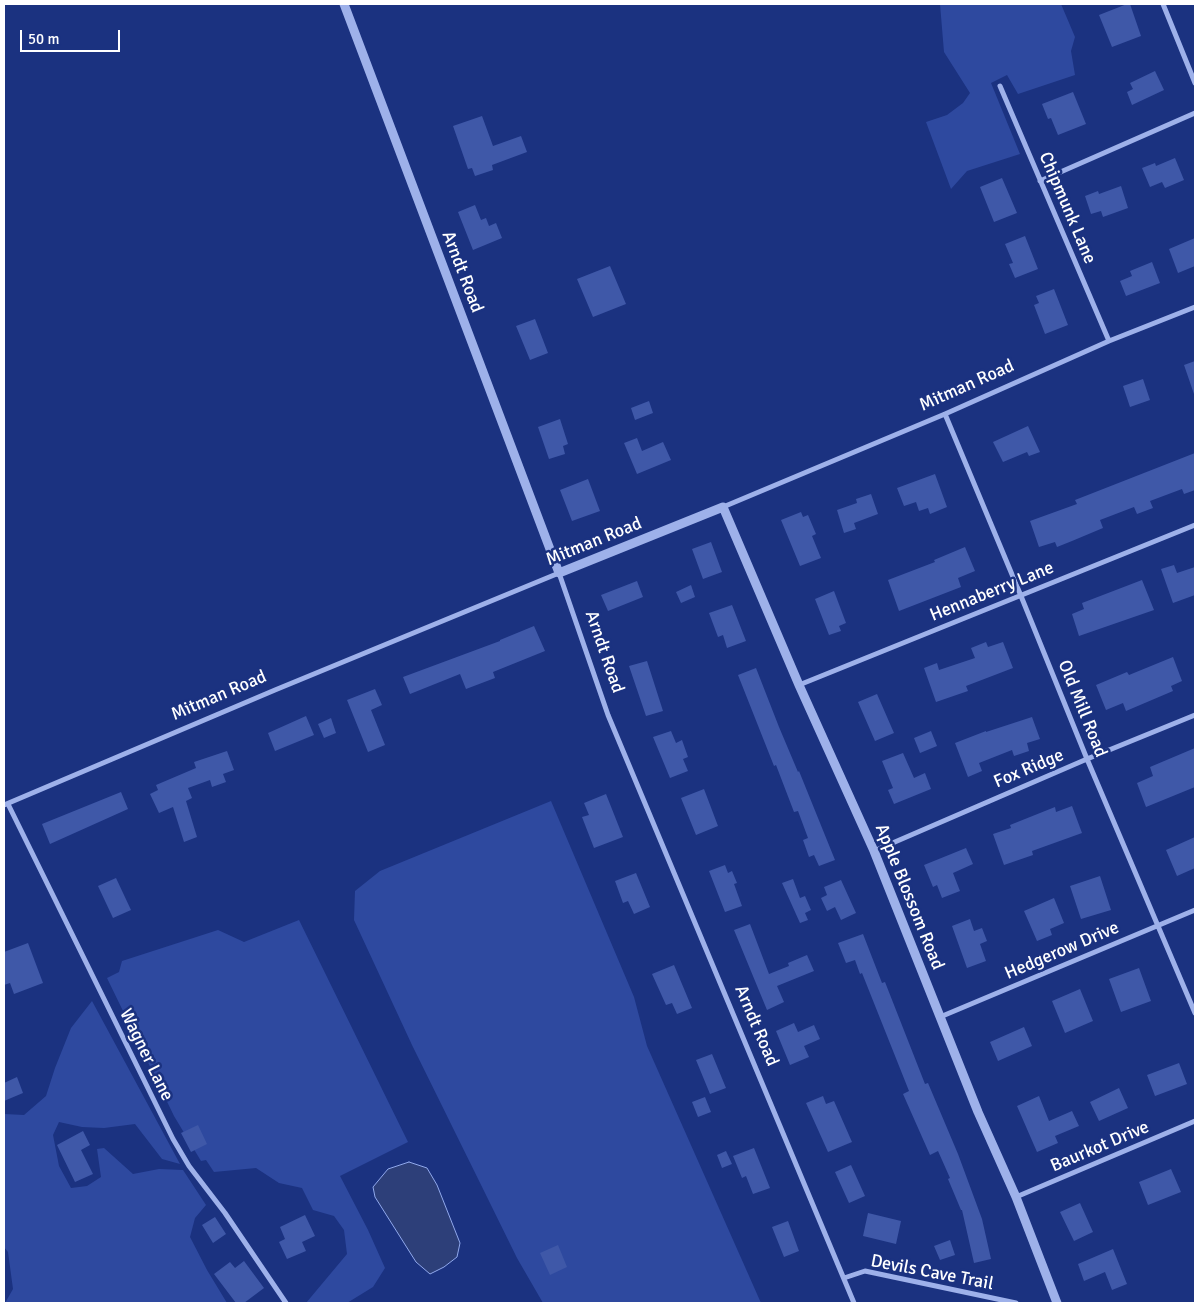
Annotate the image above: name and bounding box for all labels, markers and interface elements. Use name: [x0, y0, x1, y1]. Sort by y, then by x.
scale bar: [22, 20, 122, 52]
text: 50 m: [28, 30, 59, 48]
street label: Chipmunk Lane: [1034, 149, 1100, 267]
street label: Arndt Road: [437, 228, 487, 316]
street label: Mitman Road: [916, 356, 1018, 416]
street label: Mitman Road: [543, 513, 645, 571]
street label: Hennaberry Lane: [927, 557, 1057, 627]
street label: Arndt Road: [580, 608, 628, 696]
street label: Old Mill Road: [1053, 657, 1111, 761]
street label: Mitman Road: [168, 666, 270, 726]
street label: Fox Ridge: [991, 745, 1067, 793]
street label: Apple Blossom Road: [870, 821, 948, 973]
street label: Hedgerow Drive: [1002, 917, 1122, 985]
street label: Arndt Road: [729, 982, 783, 1070]
street label: Wagner Lane: [114, 1005, 178, 1105]
street label: Baurkot Drive: [1048, 1117, 1152, 1177]
street label: Devils Cave Trail: [869, 1250, 995, 1296]

